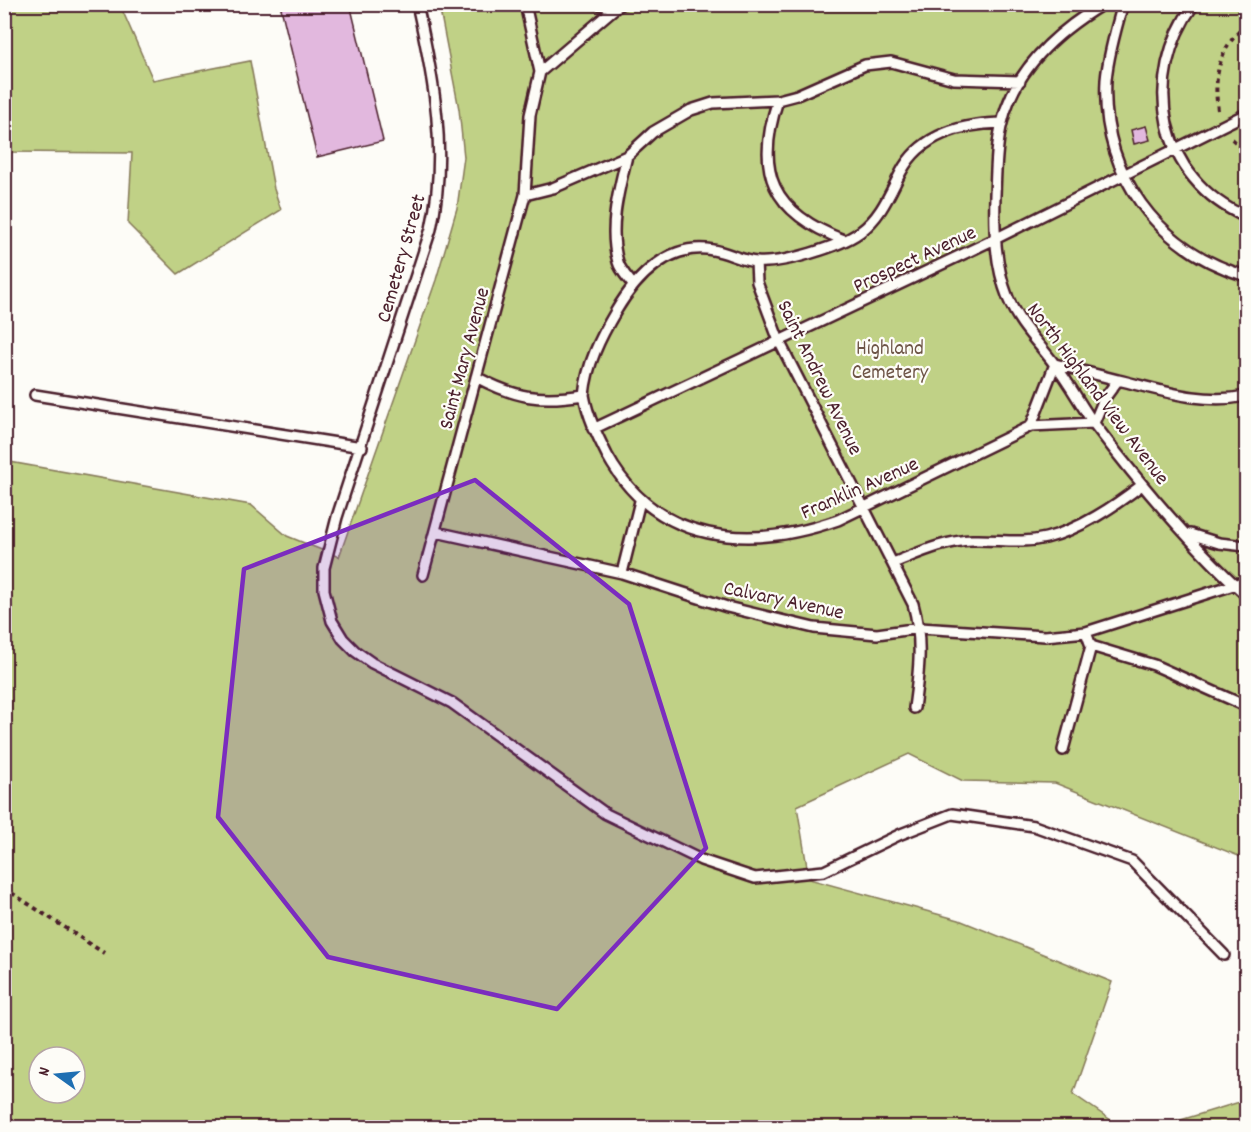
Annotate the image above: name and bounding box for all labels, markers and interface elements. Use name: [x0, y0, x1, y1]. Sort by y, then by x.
street label: Cemetery Street: [370, 191, 436, 327]
street label: Prospect Avenue: [849, 219, 982, 302]
street label: Saint Mary Avenue: [433, 284, 499, 433]
street label: Saint Andrew Avenue: [768, 296, 869, 461]
street label: North Highland View Avenue: [1018, 297, 1175, 492]
park label: Highland Cemetery: [852, 335, 929, 389]
street label: Franklin Avenue: [797, 450, 924, 529]
street label: Calvary Avenue: [720, 575, 846, 629]
north arrow: [27, 1045, 87, 1105]
text: N: [33, 1065, 57, 1079]

